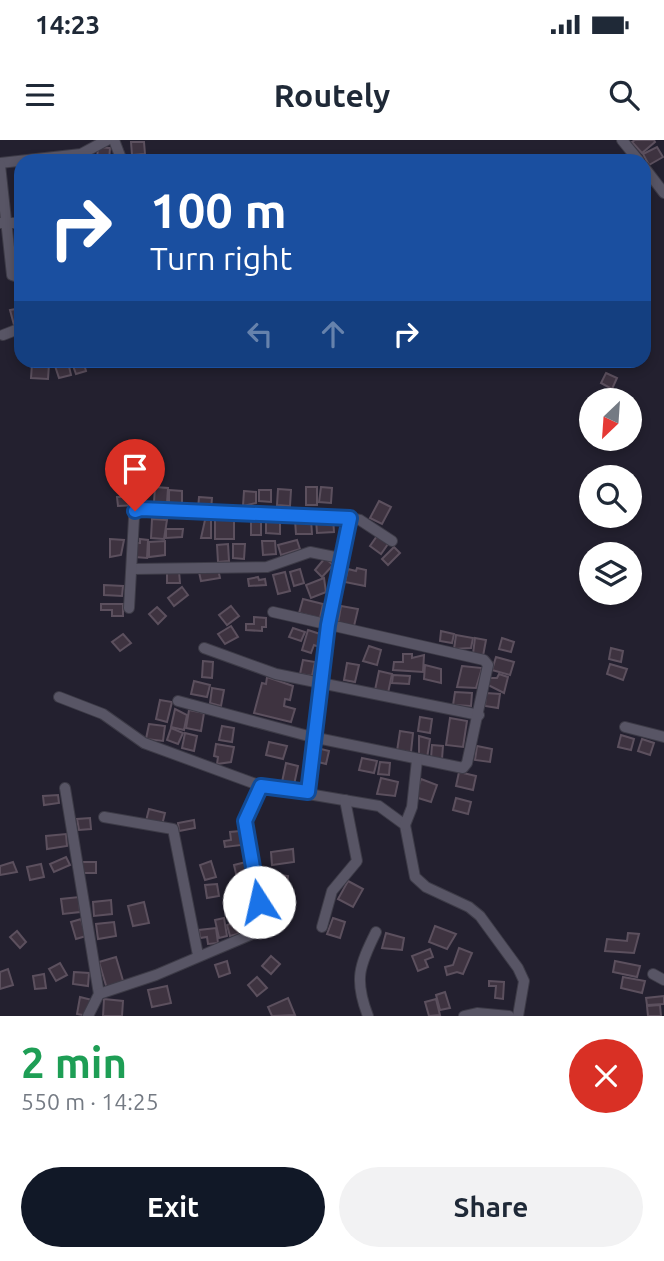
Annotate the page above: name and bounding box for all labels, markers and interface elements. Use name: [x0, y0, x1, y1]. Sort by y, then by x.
text: 14:23: [35, 10, 100, 39]
icon: menu: [21, 76, 59, 114]
icon: search: [605, 76, 643, 114]
text: Routely: [274, 77, 390, 113]
icon: right: [35, 182, 126, 273]
text: 100 m: [150, 182, 287, 237]
text: Turn right: [150, 240, 292, 276]
icon: left: [241, 315, 279, 353]
icon: ahead: [314, 315, 352, 353]
icon: right: [387, 315, 425, 353]
north arrow: [579, 388, 642, 452]
map controls: [579, 388, 642, 605]
pin: [105, 439, 165, 511]
icon: arrive: [116, 450, 154, 488]
button: search: [579, 465, 642, 528]
button: layers: [579, 542, 642, 605]
position arrow: [222, 865, 296, 939]
text: 2 min: [21, 1039, 127, 1086]
button: close: [569, 1039, 643, 1113]
text: 550 m · 14:25: [21, 1089, 159, 1114]
button: Exit: [21, 1167, 325, 1247]
button: Share: [339, 1167, 643, 1247]

